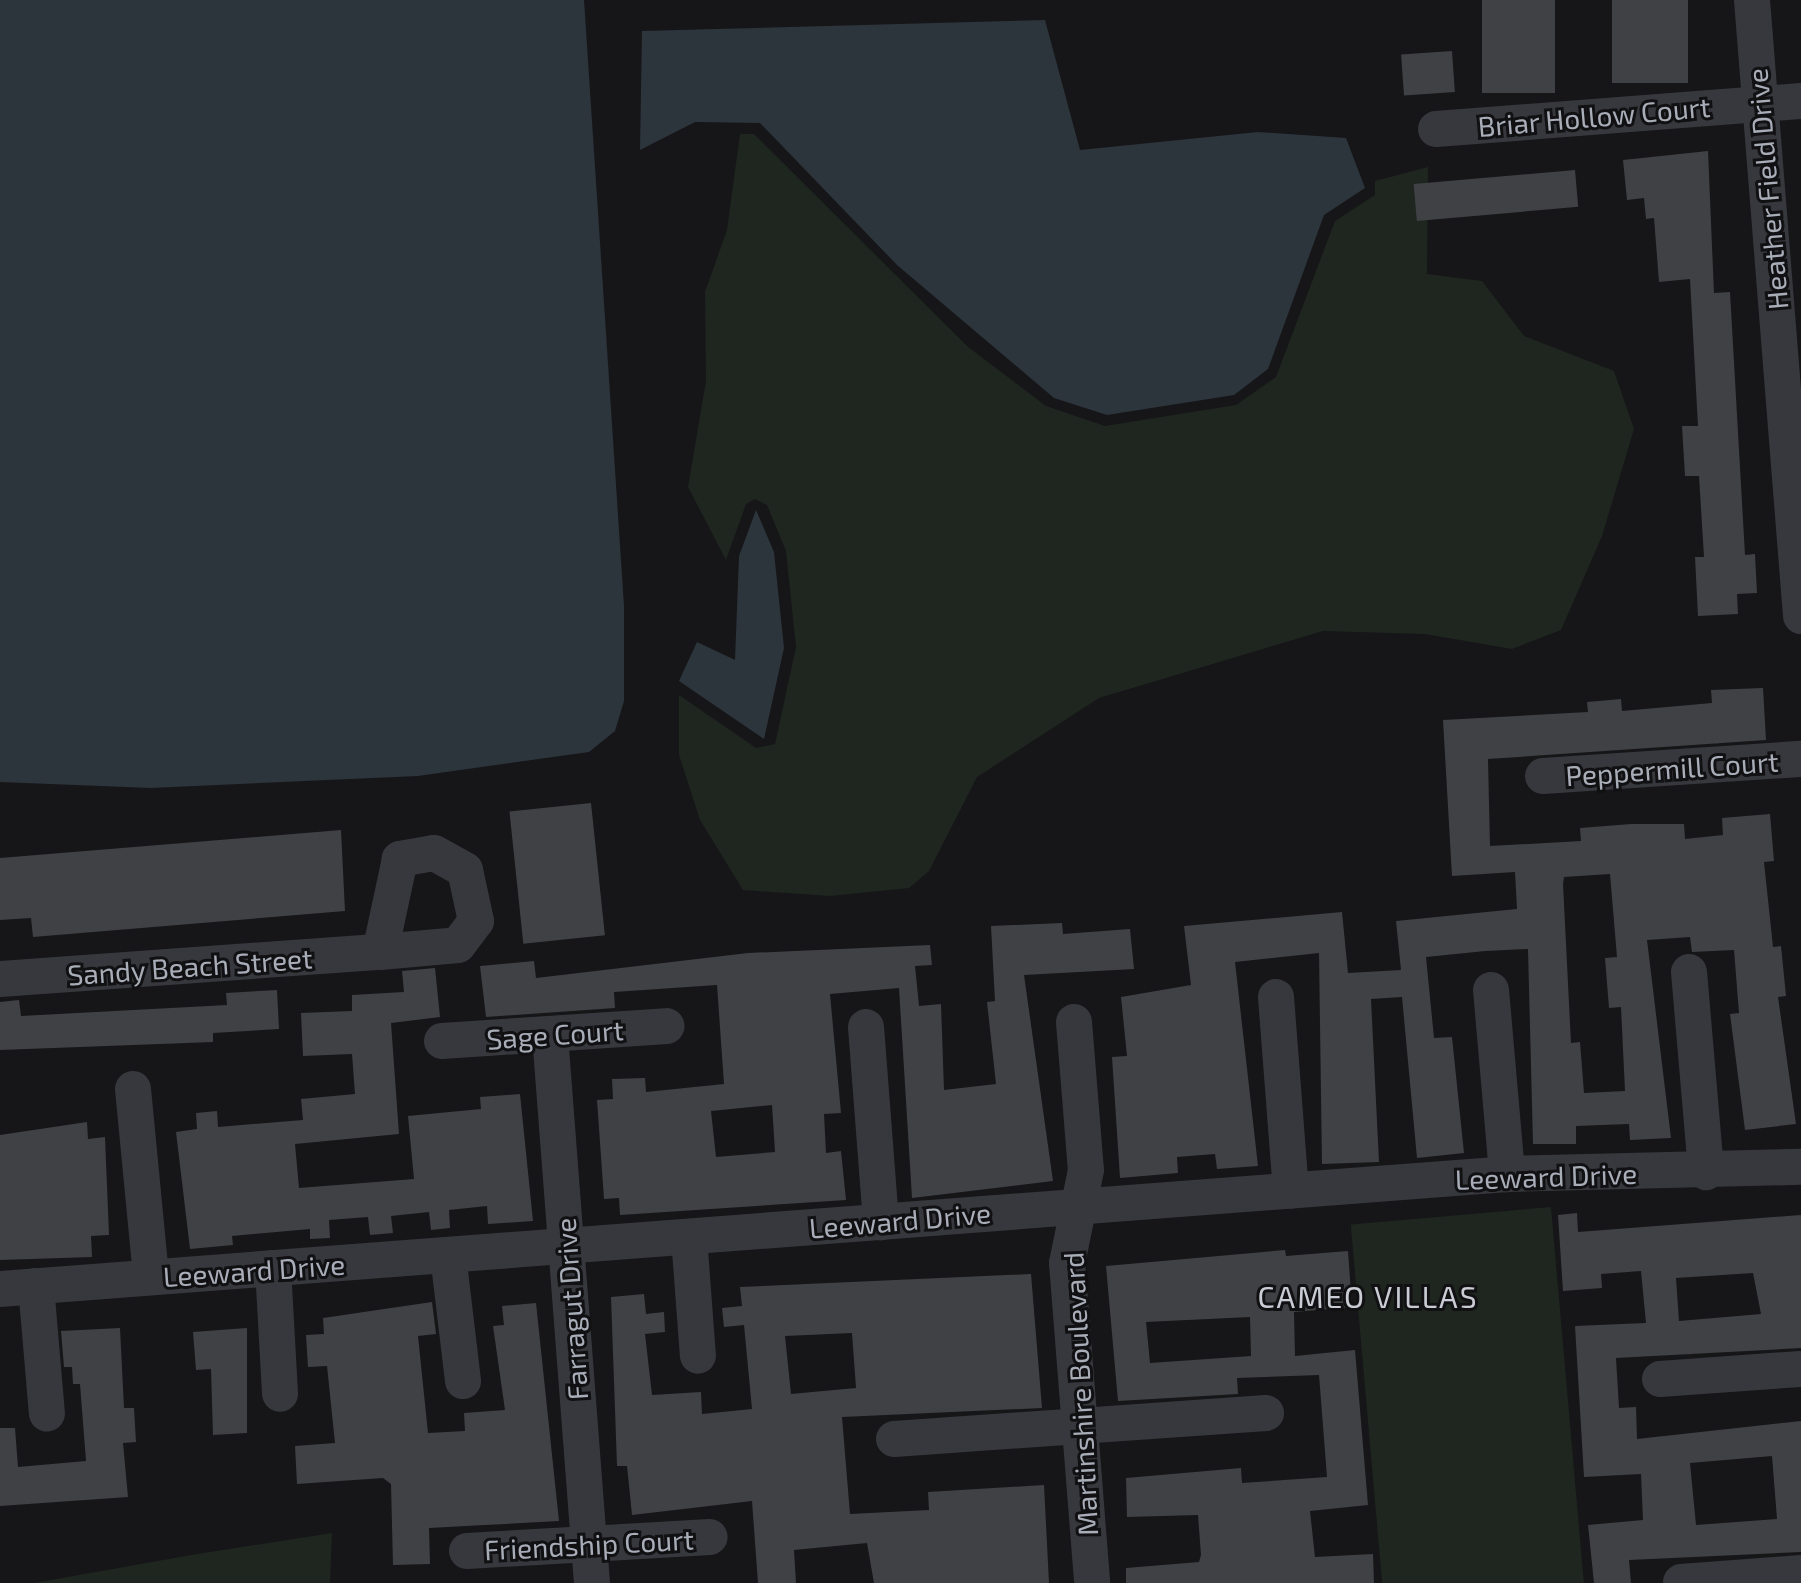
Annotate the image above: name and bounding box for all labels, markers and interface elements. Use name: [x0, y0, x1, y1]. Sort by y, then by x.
street label: Heather Field Drive: [1740, 67, 1794, 311]
street label: Briar Hollow Court: [1476, 89, 1712, 143]
street label: Peppermill Court: [1564, 744, 1780, 792]
street label: Sandy Beach Street: [66, 941, 314, 991]
street label: Sage Court: [485, 1012, 625, 1056]
street label: Leeward Drive: [1454, 1156, 1638, 1196]
street label: Leeward Drive: [808, 1195, 992, 1245]
street label: Farragut Drive: [548, 1217, 594, 1401]
street label: Leeward Drive: [162, 1247, 346, 1293]
street label: Martinshire Boulevard: [1056, 1251, 1104, 1537]
district label: CAMEO VILLAS: [1257, 1278, 1479, 1314]
street label: Friendship Court: [483, 1522, 695, 1566]

